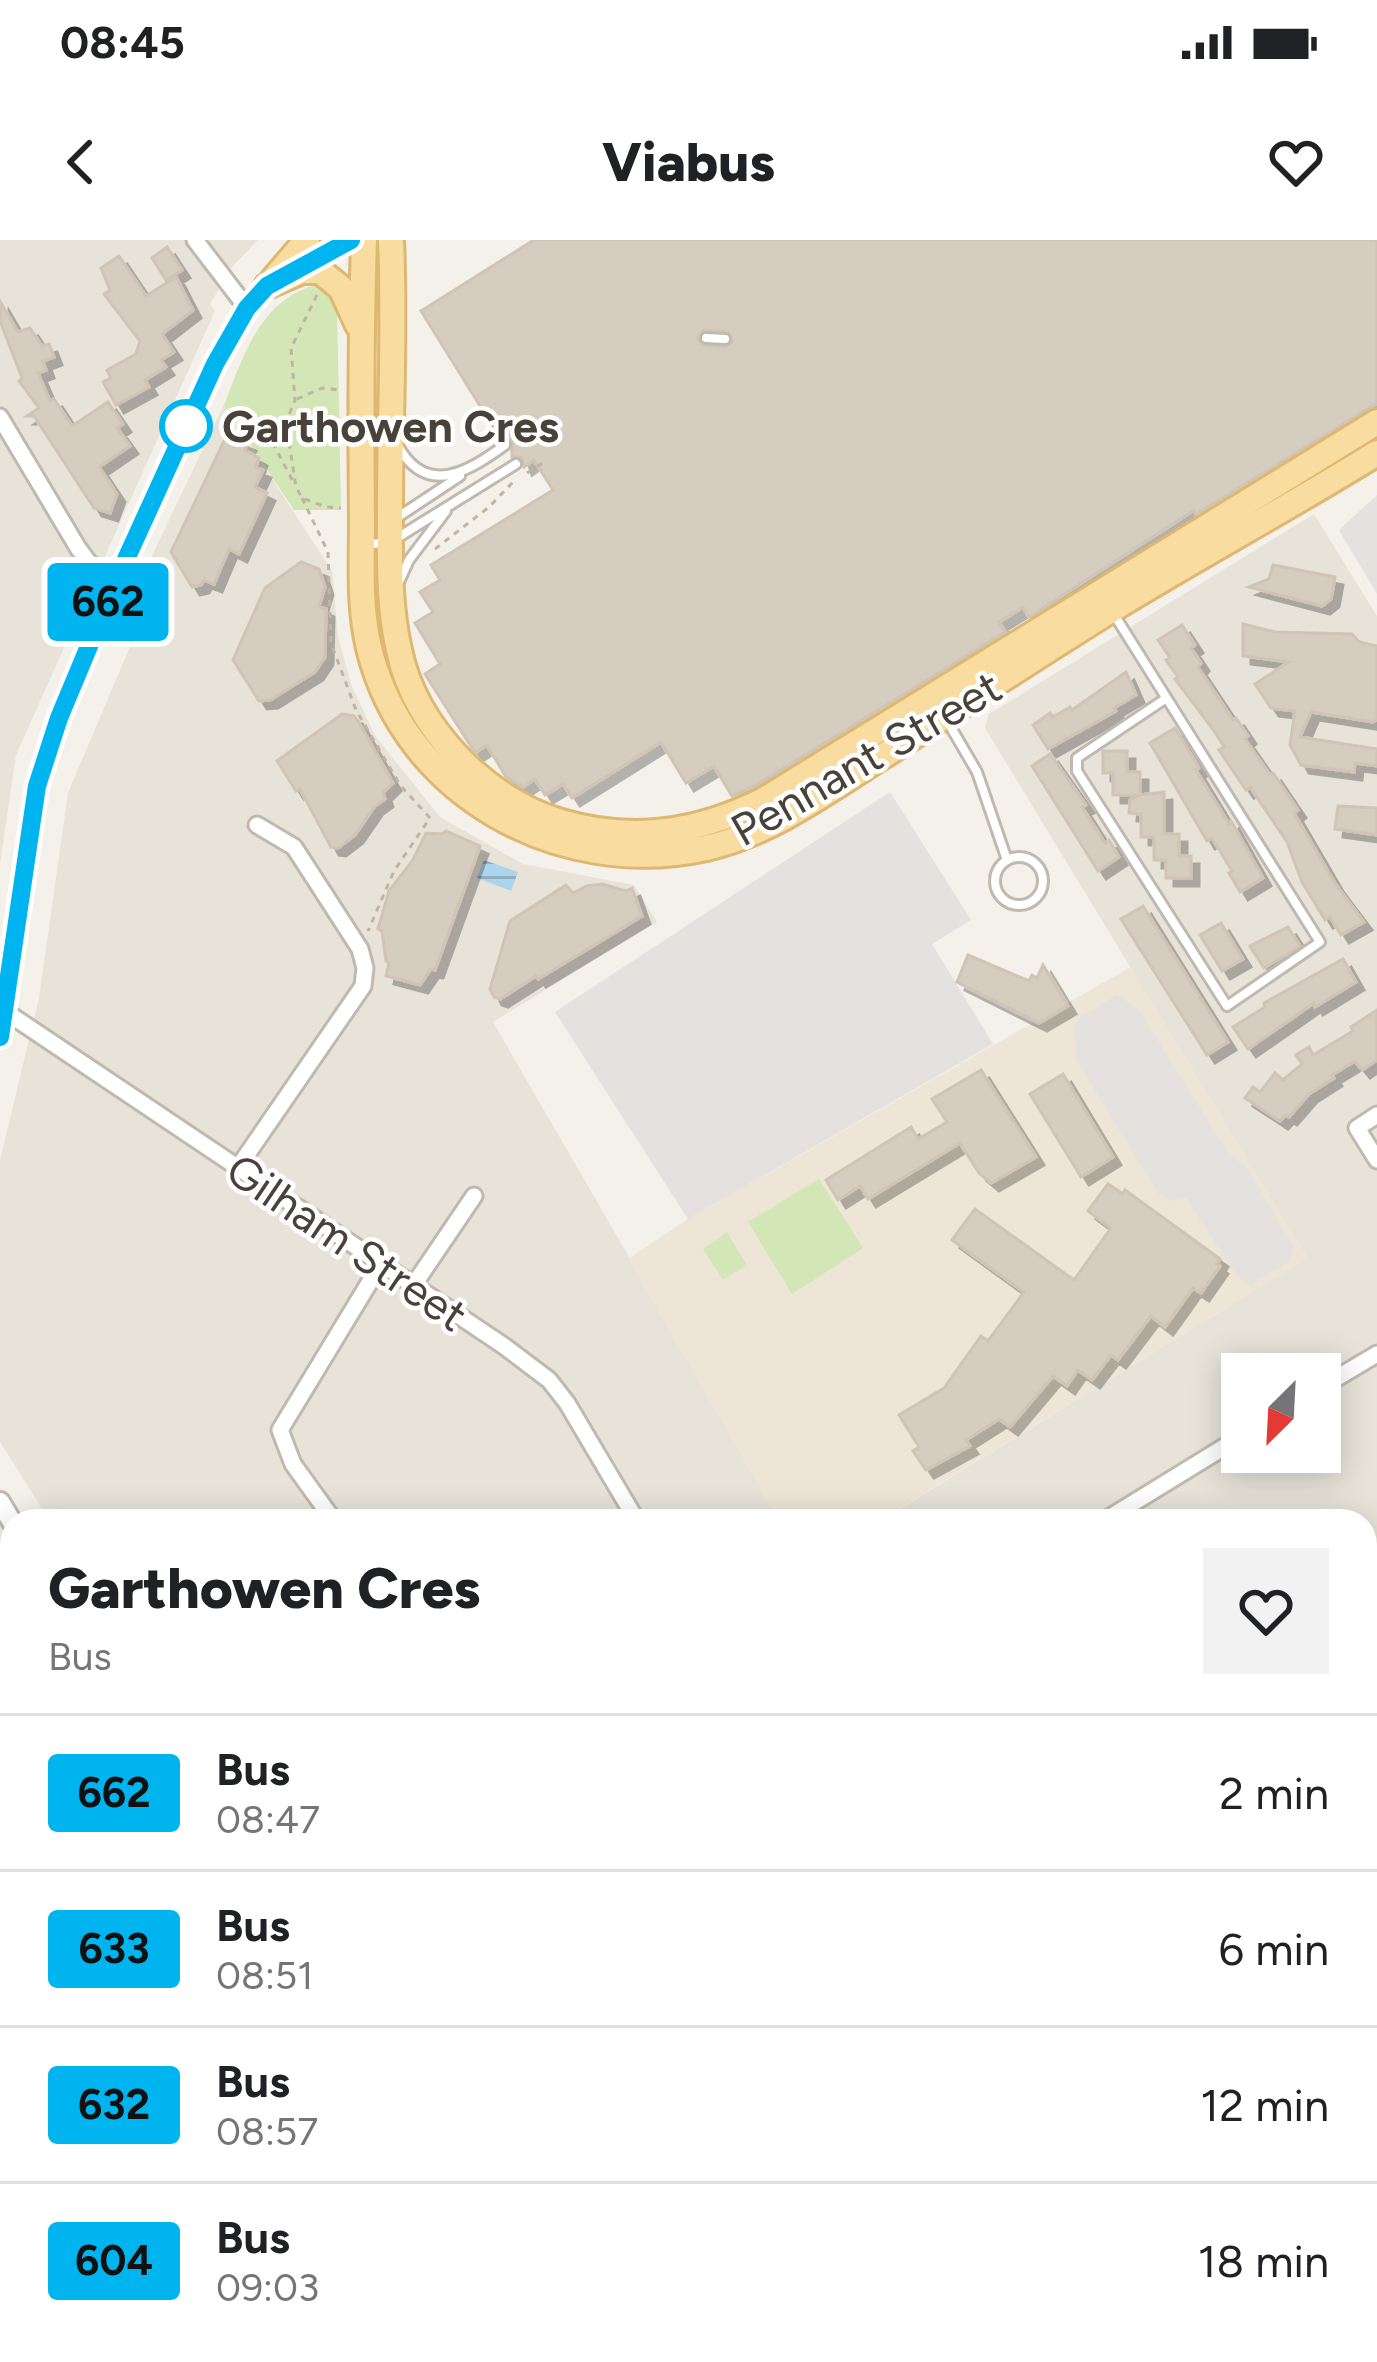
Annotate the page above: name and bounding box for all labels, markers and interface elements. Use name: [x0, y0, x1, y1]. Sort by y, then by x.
text: 08:45: [60, 15, 185, 69]
icon: back: [48, 129, 114, 195]
icon: heart: [1263, 129, 1329, 195]
text: Viabus: [602, 130, 775, 195]
place label: Garthowen Cres: [222, 399, 559, 453]
marker: Garthowen Cres: [161, 401, 211, 451]
line badge: 662: [39, 563, 177, 641]
text: 662: [71, 576, 145, 627]
street label: Pennant Street: [721, 659, 1011, 857]
street label: Gilham Street: [217, 1142, 477, 1342]
north arrow: [1221, 1353, 1341, 1473]
map controls: [1221, 1353, 1341, 1473]
button: heart: [1203, 1548, 1329, 1674]
text: Garthowen Cres: [48, 1554, 481, 1622]
text: Bus: [48, 1633, 112, 1680]
text: Bus: [216, 1742, 290, 1796]
text: 2 min: [1219, 1766, 1329, 1820]
text: 662: [77, 1767, 151, 1818]
text: 08:47: [216, 1796, 320, 1843]
text: Bus: [216, 1898, 290, 1952]
text: 6 min: [1219, 1922, 1329, 1976]
text: 633: [78, 1923, 150, 1974]
text: 08:51: [216, 1952, 313, 1999]
text: Bus: [216, 2054, 290, 2108]
text: 12 min: [1200, 2078, 1329, 2132]
text: 632: [78, 2079, 150, 2130]
text: 08:57: [216, 2108, 318, 2155]
text: Bus: [216, 2210, 290, 2264]
text: 18 min: [1198, 2234, 1329, 2288]
text: 604: [75, 2235, 153, 2286]
text: 09:03: [216, 2264, 319, 2311]

